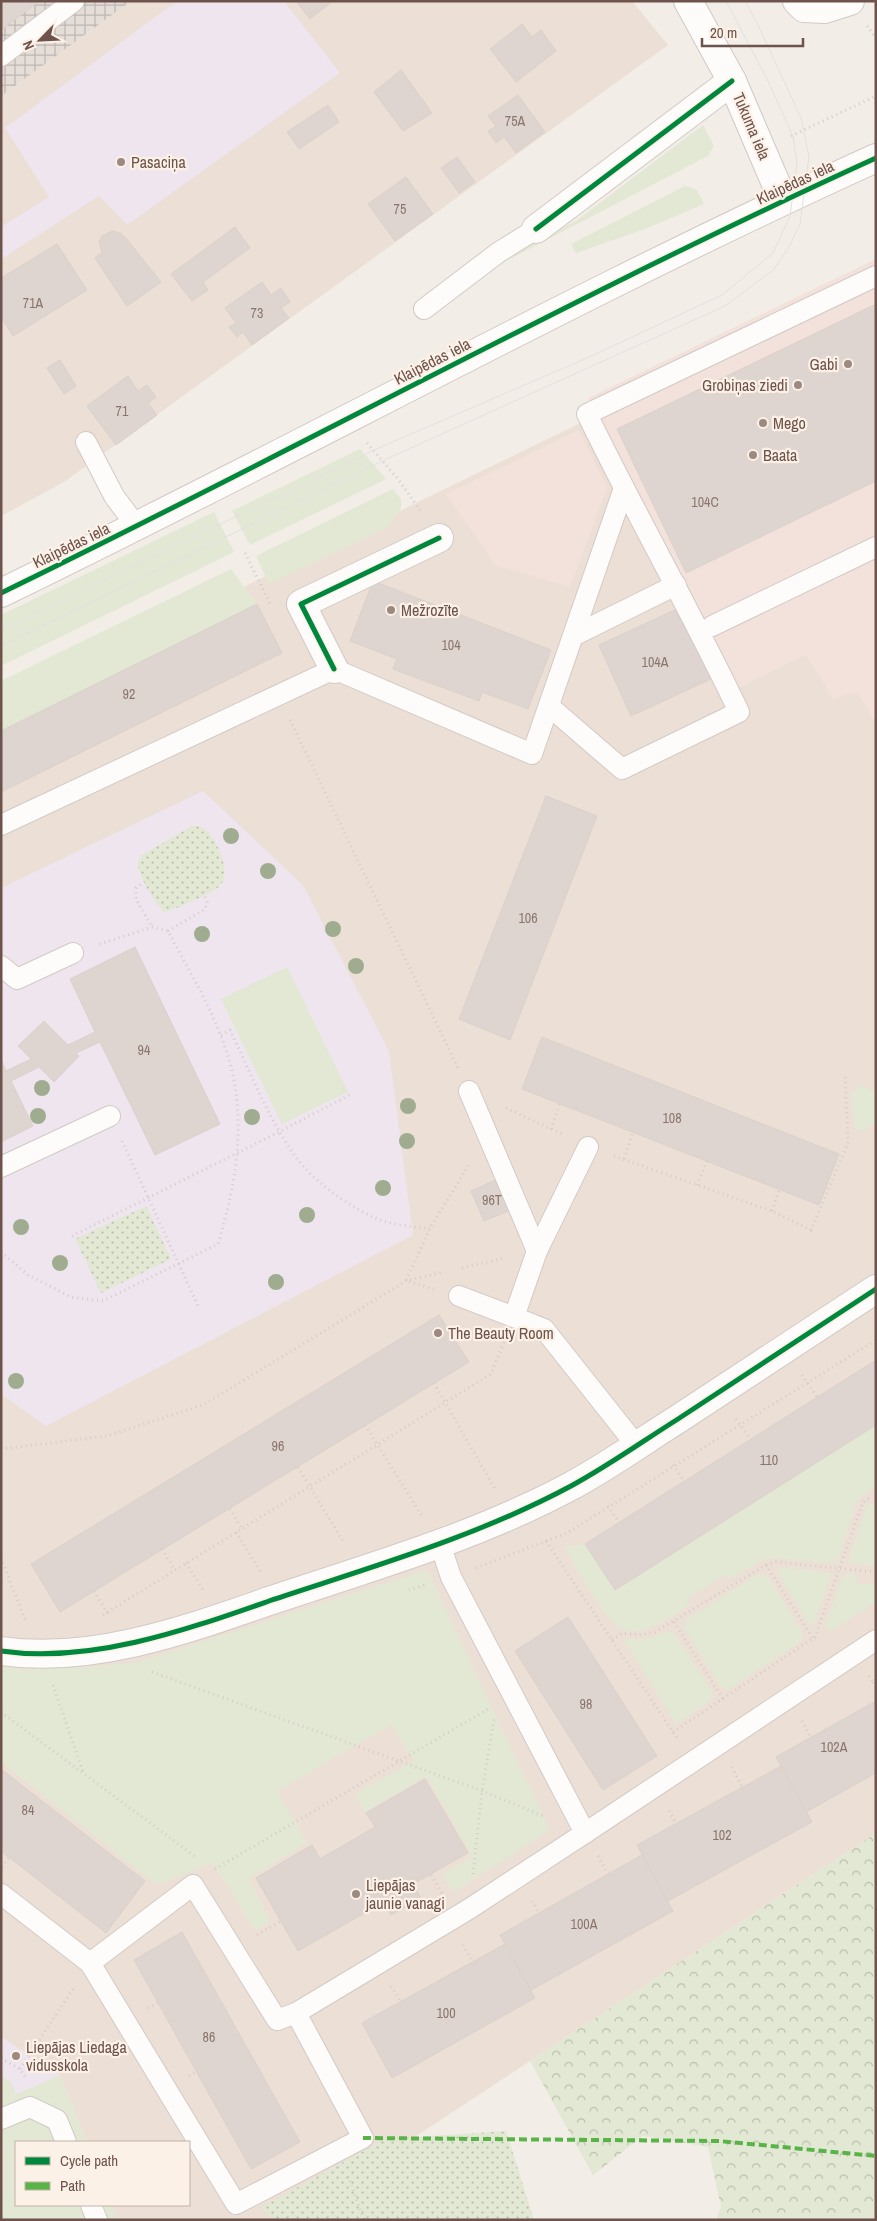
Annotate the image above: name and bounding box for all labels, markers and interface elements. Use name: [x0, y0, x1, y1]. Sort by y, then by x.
north arrow: [15, 15, 65, 65]
scale bar: [702, 15, 803, 47]
text: 20 m: [710, 22, 737, 43]
text: N: [18, 38, 38, 53]
street label: Tukuma iela: [728, 89, 776, 164]
house number: 75A: [505, 112, 526, 130]
place label: Pasaciņa: [131, 151, 186, 173]
street label: Klaipēdas iela: [753, 154, 838, 210]
marker: Pasaciņa: [115, 156, 127, 168]
house number: 75: [394, 200, 406, 218]
house number: 71A: [23, 294, 44, 312]
house number: 73: [251, 304, 263, 322]
street label: Klaipēdas iela: [390, 332, 475, 390]
place label: Gabi: [810, 353, 838, 375]
marker: Gabi: [842, 358, 854, 370]
place label: Grobiņas ziedi: [702, 374, 788, 396]
marker: Grobiņas ziedi: [792, 379, 804, 391]
house number: 71: [116, 402, 129, 420]
place label: Mego: [773, 412, 806, 434]
marker: Mego: [757, 417, 769, 429]
place label: Baata: [763, 444, 798, 466]
marker: Baata: [747, 449, 759, 461]
house number: 104C: [691, 493, 719, 511]
street label: Klaipēdas iela: [29, 517, 114, 573]
place label: Mežrozīte: [401, 599, 459, 621]
marker: Mežrozīte: [385, 604, 397, 616]
house number: 104: [441, 636, 461, 654]
house number: 104A: [642, 653, 669, 671]
house number: 92: [123, 685, 135, 703]
house number: 106: [518, 909, 538, 927]
house number: 94: [138, 1041, 151, 1059]
house number: 108: [662, 1109, 682, 1127]
house number: 96T: [482, 1191, 502, 1209]
place label: The Beauty Room: [448, 1322, 554, 1344]
marker: The Beauty Room: [432, 1327, 444, 1339]
house number: 96: [272, 1437, 284, 1455]
house number: 110: [760, 1451, 778, 1469]
house number: 98: [580, 1695, 592, 1713]
house number: 102A: [821, 1738, 848, 1756]
house number: 84: [22, 1801, 35, 1819]
house number: 102: [712, 1826, 732, 1844]
place label: Liepājas jaunie vanagi: [365, 1874, 445, 1914]
marker: Liepājas jaunie vanagi: [350, 1888, 362, 1900]
house number: 100A: [571, 1915, 598, 1933]
house number: 100: [436, 2004, 456, 2022]
house number: 86: [203, 2028, 215, 2046]
place label: Liepājas Liedaga vidusskola: [26, 2036, 127, 2076]
marker: Liepājas Liedaga vidusskola: [10, 2050, 22, 2062]
legend: [15, 2141, 190, 2206]
text: Cycle path: [60, 2150, 118, 2171]
text: Path: [60, 2175, 85, 2196]

